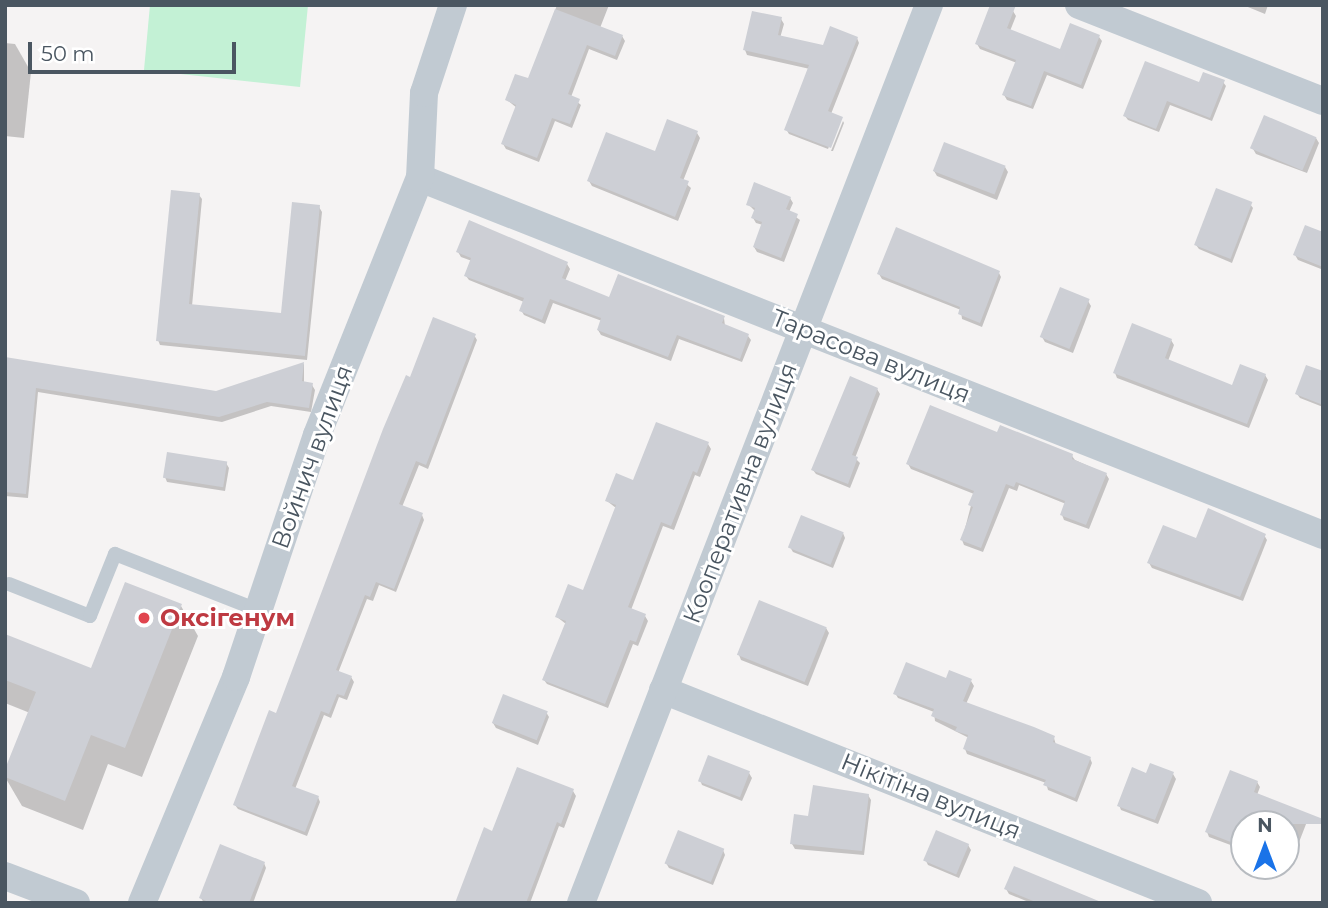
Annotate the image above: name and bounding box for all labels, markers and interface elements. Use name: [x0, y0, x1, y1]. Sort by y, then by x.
scale bar: [32, 28, 240, 72]
text: 50 m: [41, 41, 95, 66]
street label: Тарасова вулиця: [768, 303, 974, 409]
street label: Кооперативна вулиця: [677, 359, 803, 627]
street label: Войнич вулиця: [265, 361, 359, 553]
place label: Оксігенум: [160, 604, 295, 632]
marker: Оксігенум: [134, 608, 154, 628]
street label: Нікітіна вулиця: [837, 747, 1025, 845]
north arrow: [1230, 810, 1300, 880]
text: N: [1257, 814, 1273, 837]

